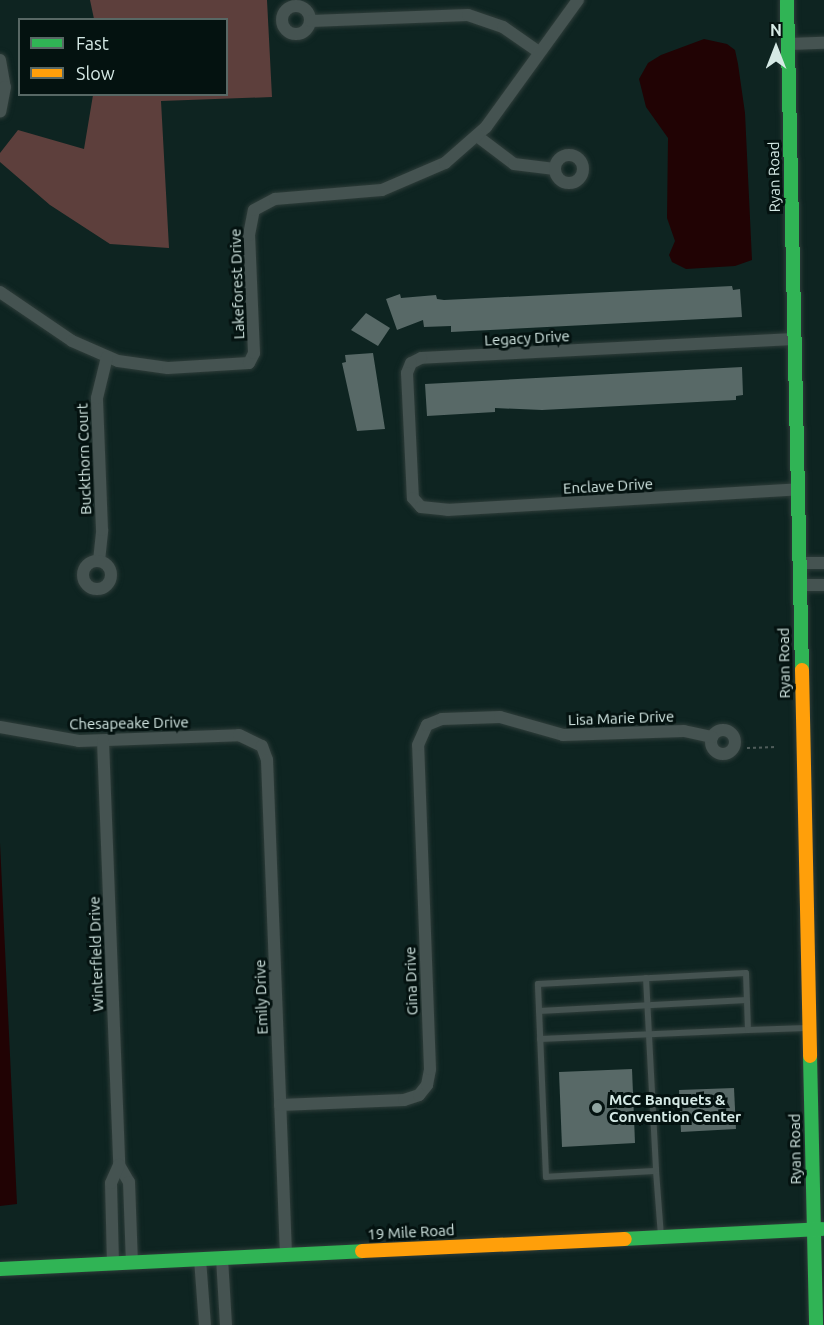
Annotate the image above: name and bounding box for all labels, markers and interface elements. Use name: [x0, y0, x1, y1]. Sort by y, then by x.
legend: [18, 18, 228, 96]
north arrow: [746, 18, 806, 78]
text: N: [770, 21, 782, 39]
text: Fast: [76, 33, 109, 53]
text: Slow: [76, 63, 115, 83]
street label: Ryan Road: [764, 141, 784, 213]
street label: Lakeforest Drive: [226, 228, 248, 340]
street label: Legacy Drive: [484, 327, 570, 349]
street label: Buckthorn Court: [73, 403, 95, 515]
street label: Enclave Drive: [563, 475, 653, 497]
street label: Ryan Road: [774, 627, 794, 699]
street label: Lisa Marie Drive: [568, 707, 674, 729]
street label: Chesapeake Drive: [69, 713, 189, 733]
street label: Winterfield Drive: [85, 896, 107, 1012]
street label: Gina Drive: [401, 946, 421, 1016]
street label: Emily Drive: [251, 959, 271, 1035]
place label: MCC Banquets & Convention Center: [609, 1090, 741, 1125]
marker: MCC Banquets & Convention Center: [590, 1101, 604, 1115]
street label: Ryan Road: [785, 1113, 805, 1185]
street label: 19 Mile Road: [367, 1221, 455, 1243]

